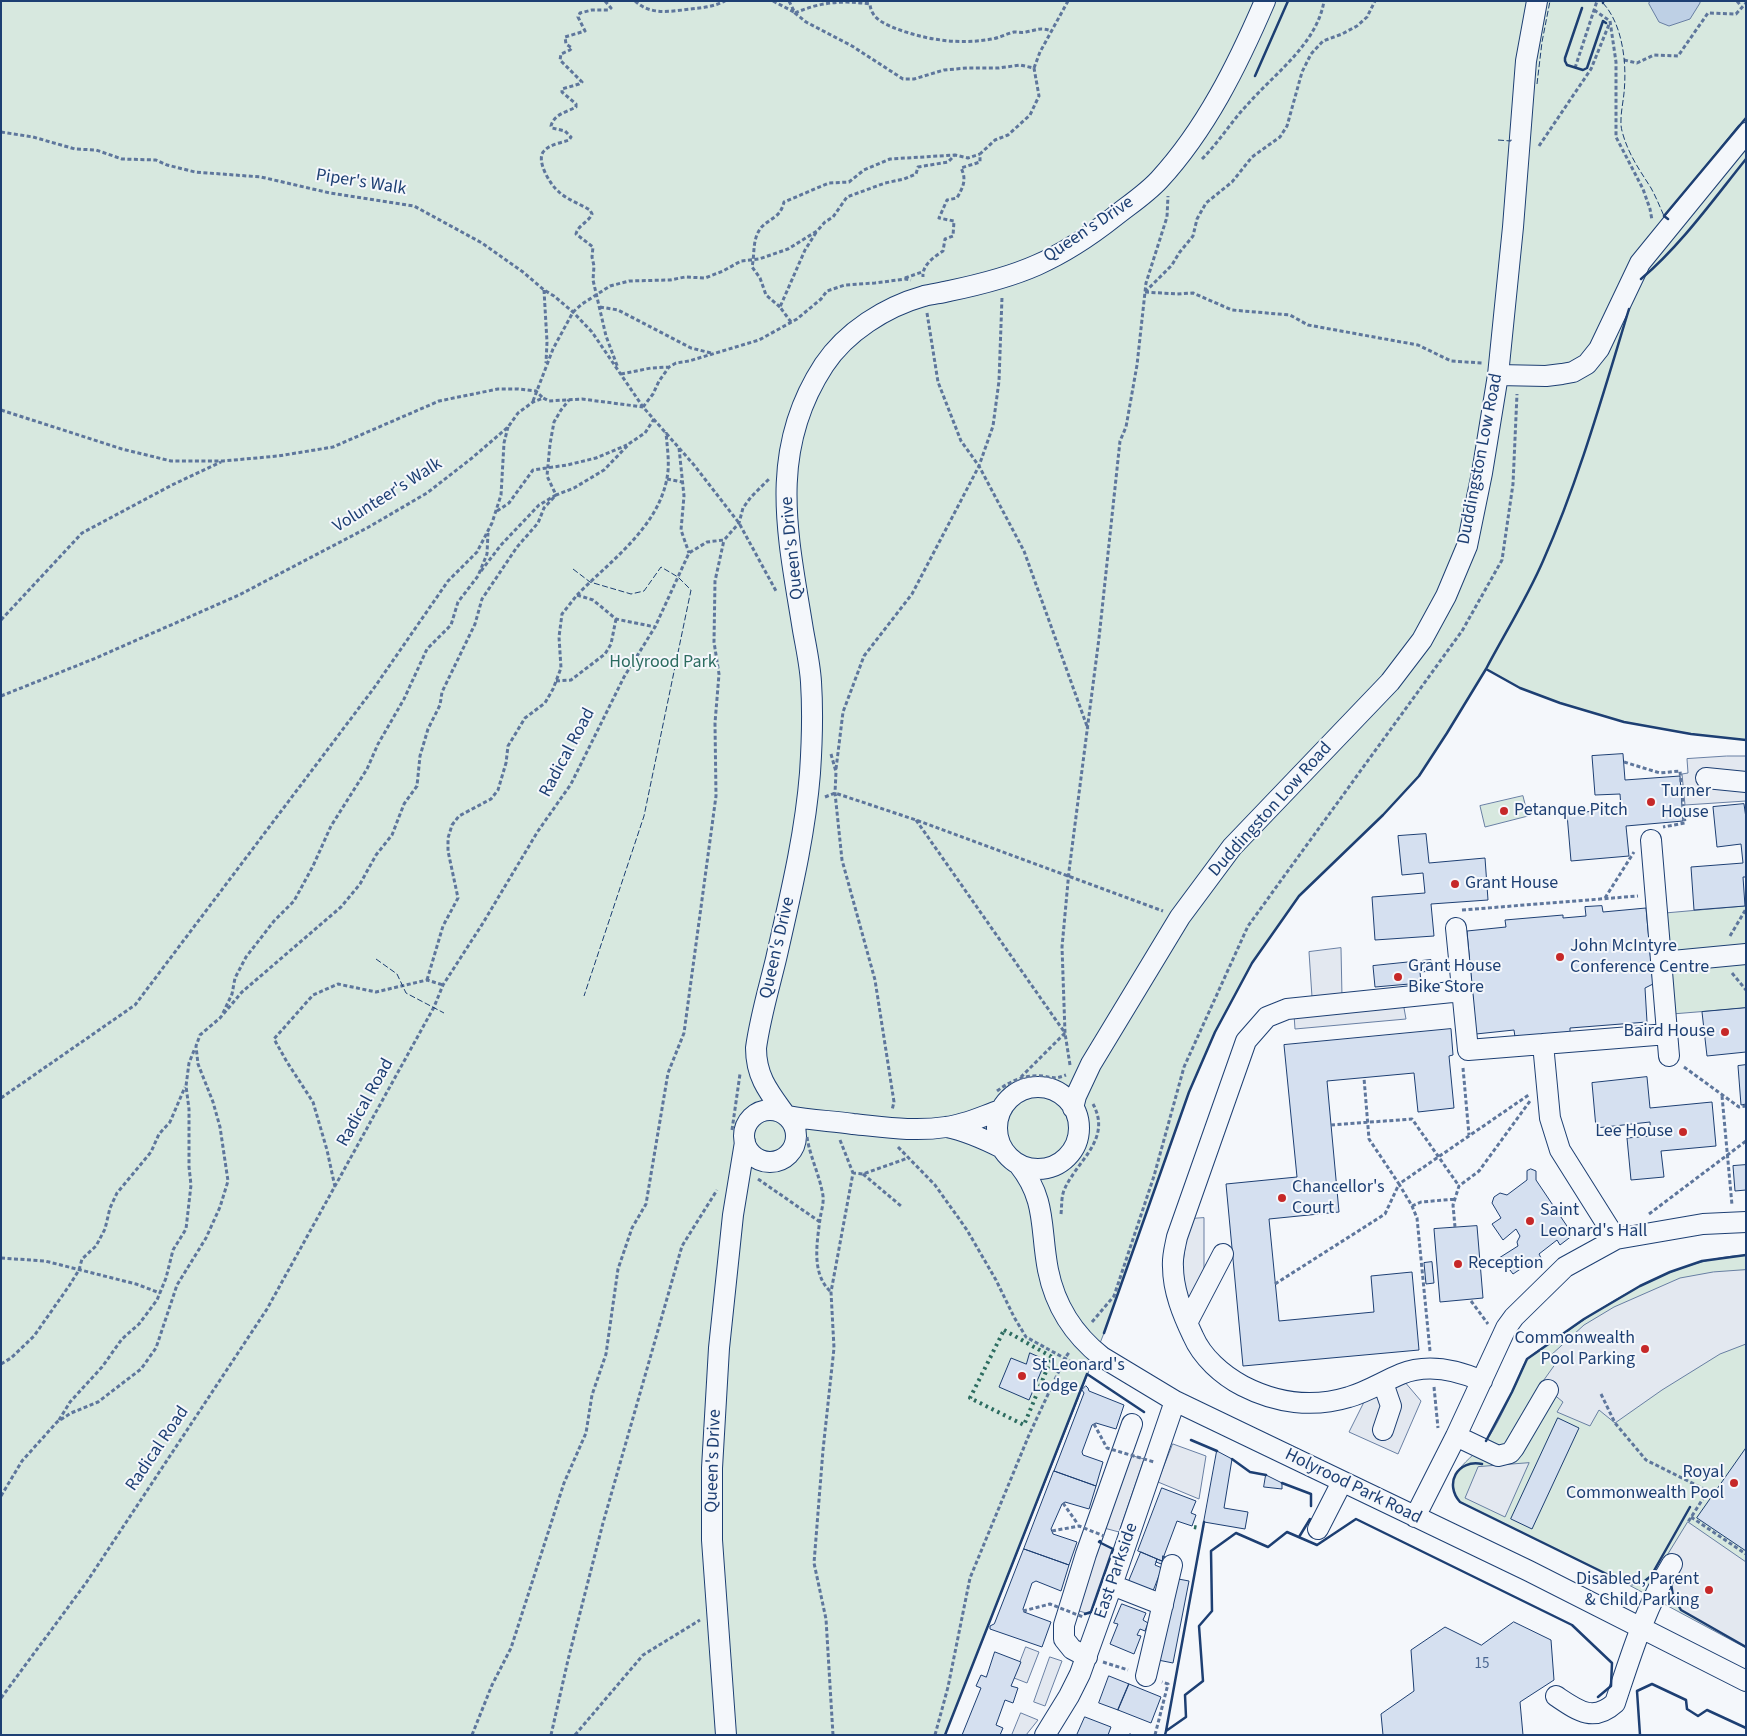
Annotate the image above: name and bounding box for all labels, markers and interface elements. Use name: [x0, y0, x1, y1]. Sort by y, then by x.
street label: Piper's Walk: [314, 165, 408, 201]
street label: Queen's Drive: [1040, 192, 1138, 268]
street label: Duddingston Low Road: [1454, 372, 1508, 546]
street label: Volunteer's Walk: [329, 454, 447, 538]
street label: Queen's Drive: [777, 495, 809, 601]
park label: Holyrood Park: [609, 652, 717, 674]
street label: Radical Road: [536, 705, 600, 801]
street label: Duddingston Low Road: [1205, 738, 1337, 882]
place label: Turner House: [1661, 781, 1711, 824]
marker: Turner House: [1645, 796, 1657, 808]
place label: Petanque Pitch: [1514, 800, 1628, 822]
marker: Petanque Pitch: [1498, 805, 1510, 817]
place label: Grant House: [1465, 873, 1558, 895]
marker: Grant House: [1449, 878, 1461, 890]
street label: Queen's Drive: [756, 895, 800, 1001]
place label: John McIntyre Conference Centre: [1570, 936, 1709, 979]
marker: John McIntyre Conference Centre: [1554, 951, 1566, 963]
place label: Grant House Bike Store: [1408, 956, 1501, 999]
marker: Grant House Bike Store: [1392, 971, 1404, 983]
place label: Baird House: [1624, 1021, 1715, 1043]
marker: Baird House: [1719, 1026, 1731, 1038]
street label: Radical Road: [333, 1055, 399, 1151]
place label: Lee House: [1595, 1121, 1673, 1143]
marker: Lee House: [1677, 1126, 1689, 1138]
place label: Chancellor's Court: [1292, 1177, 1385, 1220]
marker: Chancellor's Court: [1276, 1192, 1288, 1204]
place label: Saint Leonard's Hall: [1540, 1200, 1647, 1242]
marker: Saint Leonard's Hall: [1524, 1215, 1536, 1227]
place label: Reception: [1468, 1253, 1544, 1275]
marker: Reception: [1452, 1258, 1464, 1270]
place label: Commonwealth Pool Parking: [1514, 1328, 1635, 1370]
marker: Commonwealth Pool Parking: [1639, 1343, 1651, 1355]
place label: St Leonard's Lodge: [1032, 1355, 1125, 1398]
marker: St Leonard's Lodge: [1016, 1370, 1028, 1382]
street label: Radical Road: [122, 1403, 194, 1495]
street label: Queen's Drive: [701, 1409, 727, 1513]
street label: Holyrood Park Road: [1281, 1445, 1425, 1529]
place label: Royal Commonwealth Pool: [1566, 1462, 1724, 1505]
marker: Royal Commonwealth Pool: [1728, 1477, 1740, 1489]
street label: East Parkside: [1091, 1520, 1143, 1622]
place label: Disabled, Parent & Child Parking: [1576, 1569, 1699, 1612]
marker: Disabled, Parent & Child Parking: [1703, 1584, 1715, 1596]
house number: 15: [1475, 1656, 1489, 1674]

